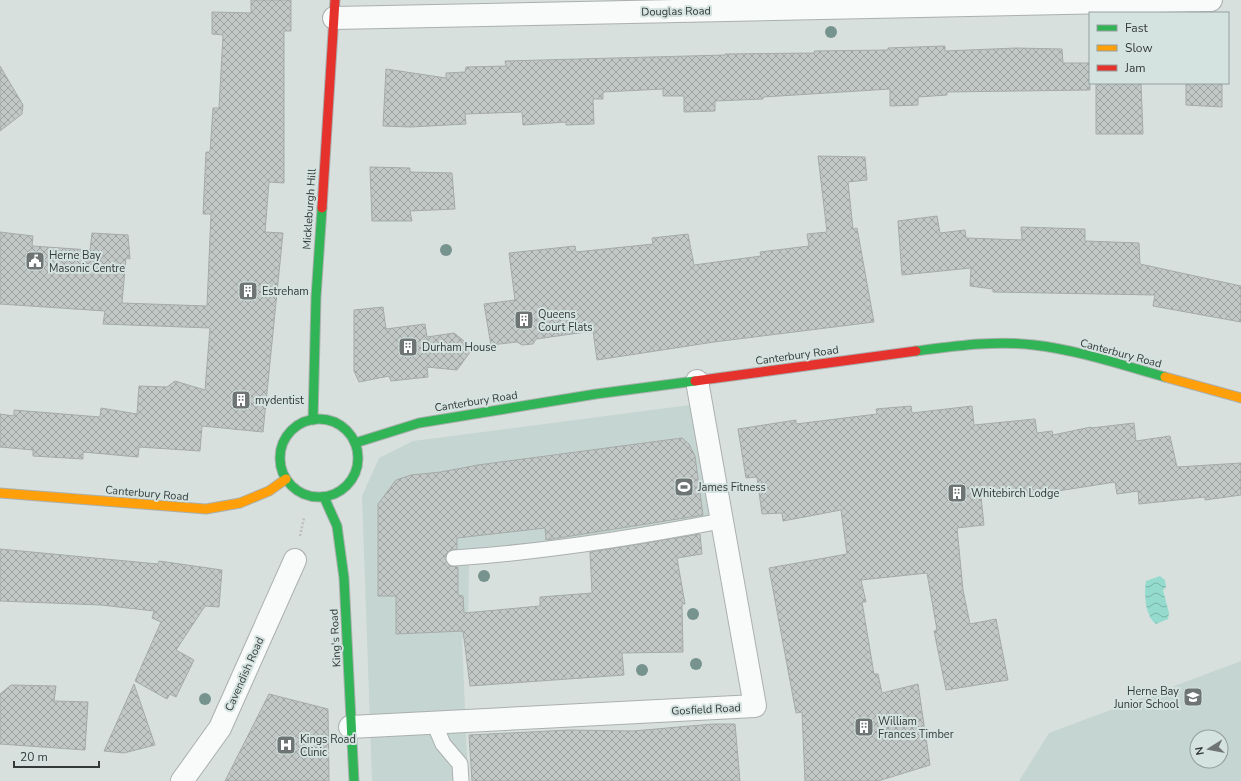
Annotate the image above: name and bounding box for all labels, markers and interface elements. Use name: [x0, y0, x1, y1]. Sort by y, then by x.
street label: Douglas Road: [641, 3, 711, 20]
legend: [1089, 12, 1229, 84]
text: Fast: [1125, 20, 1148, 36]
text: Slow: [1125, 40, 1153, 56]
text: Jam: [1124, 60, 1146, 76]
street label: Mickleburgh Hill: [299, 167, 320, 250]
place label: Herne Bay Masonic Centre: [49, 248, 125, 276]
public building icon: Herne Bay Masonic Centre: [24, 250, 46, 272]
building icon: Estreham: [237, 280, 259, 302]
place label: Estreham: [262, 284, 309, 299]
place label: Queens Court Flats: [538, 307, 592, 335]
building icon: Queens Court Flats: [513, 309, 535, 331]
street label: Canterbury Road: [1078, 335, 1163, 372]
building icon: Durham House: [397, 336, 419, 358]
place label: Durham House: [422, 340, 497, 355]
street label: Canterbury Road: [755, 342, 840, 369]
street label: Canterbury Road: [434, 388, 519, 415]
building icon: mydentist: [230, 389, 252, 411]
place label: mydentist: [255, 393, 304, 408]
sports icon: James Fitness: [673, 476, 695, 498]
place label: James Fitness: [697, 480, 766, 495]
street label: Canterbury Road: [105, 482, 189, 505]
building icon: Whitebirch Lodge: [946, 482, 968, 504]
place label: Whitebirch Lodge: [971, 486, 1059, 501]
street label: King's Road: [326, 608, 345, 667]
street label: Cavendish Road: [221, 635, 267, 714]
place label: Herne Bay Junior School: [1113, 684, 1180, 712]
school or university icon: Herne Bay Junior School: [1182, 686, 1204, 708]
street label: Gosfield Road: [671, 700, 741, 719]
place label: William Frances Timber: [878, 714, 954, 742]
building icon: William Frances Timber: [853, 716, 875, 738]
north arrow: [1189, 729, 1229, 769]
place label: Kings Road Clinic: [300, 732, 356, 760]
hospital icon: Kings Road Clinic: [275, 734, 297, 756]
scale bar: [14, 743, 99, 769]
text: N: [1192, 745, 1208, 756]
text: 20 m: [20, 749, 48, 765]

